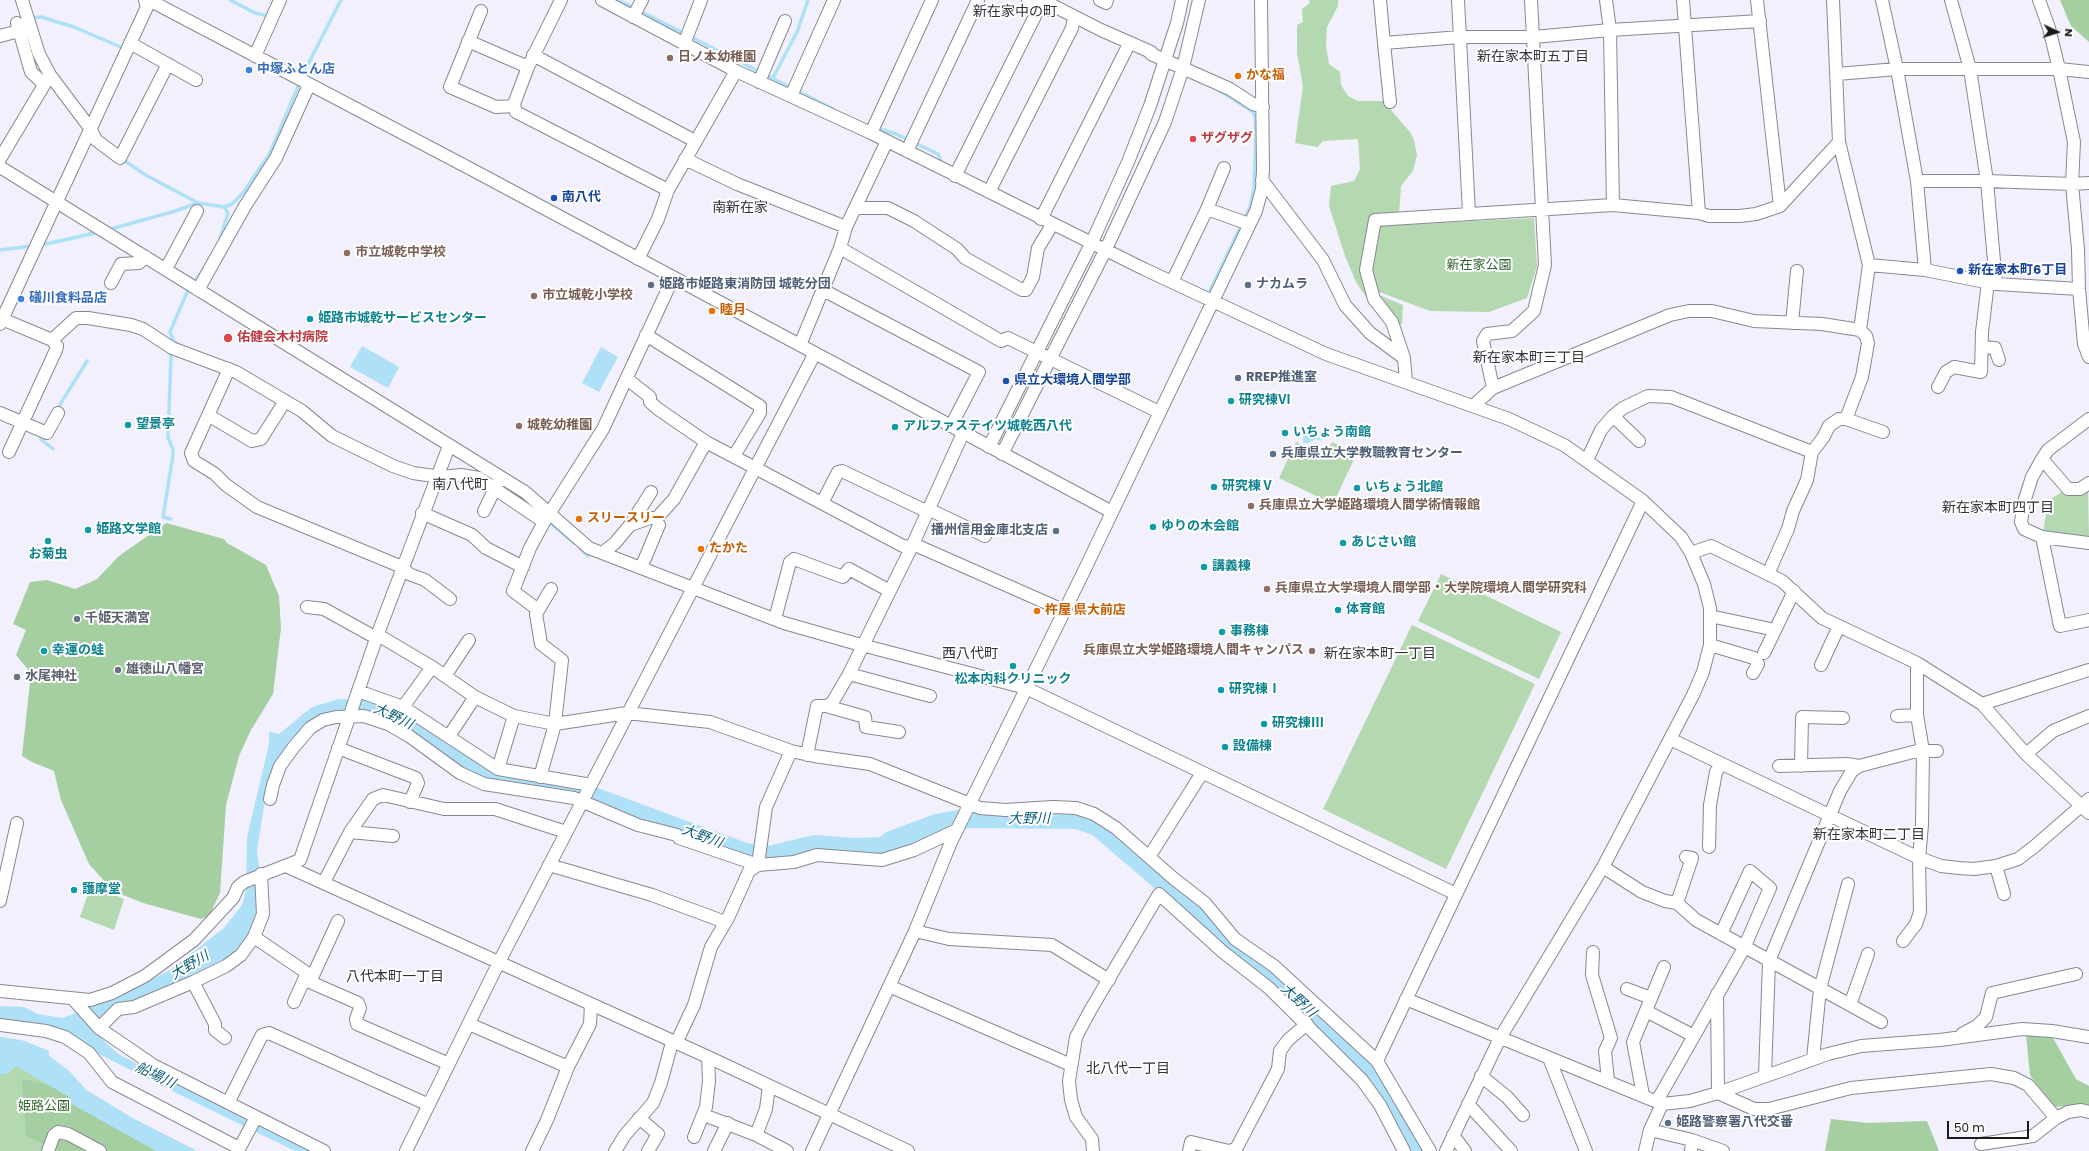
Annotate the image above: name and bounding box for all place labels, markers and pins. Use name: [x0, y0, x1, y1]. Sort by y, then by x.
place label: 日ノ本幼稚園: [678, 50, 756, 66]
marker: 日ノ本幼稚園: [665, 53, 675, 63]
place label: 中塚ふとん店: [257, 62, 335, 78]
marker: 中塚ふとん店: [244, 65, 254, 75]
place label: かな福: [1246, 68, 1285, 84]
marker: かな福: [1233, 71, 1243, 81]
place label: ザグザグ: [1201, 131, 1253, 147]
marker: ザグザグ: [1188, 134, 1198, 144]
place label: 南八代: [562, 190, 601, 206]
marker: 南八代: [549, 193, 559, 203]
place label: 市立城乾中学校: [355, 245, 446, 261]
marker: 市立城乾中学校: [342, 248, 352, 258]
place label: 新在家本町6丁目: [1968, 263, 2067, 279]
marker: 新在家本町6丁目: [1955, 266, 1965, 276]
place label: 姫路市姫路東消防団 城乾分団: [659, 277, 831, 293]
place label: ナカムラ: [1256, 277, 1308, 293]
marker: 姫路市姫路東消防団 城乾分団: [646, 280, 656, 290]
marker: ナカムラ: [1243, 280, 1253, 290]
place label: 市立城乾小学校: [542, 288, 633, 304]
place label: 礒川食料品店: [29, 291, 107, 307]
marker: 市立城乾小学校: [529, 291, 539, 301]
marker: 礒川食料品店: [16, 294, 26, 304]
place label: 睦月: [720, 303, 746, 319]
marker: 睦月: [707, 306, 717, 316]
place label: 姫路市城乾サービスセンター: [318, 311, 487, 327]
marker: 姫路市城乾サービスセンター: [305, 314, 315, 324]
place label: 佑健会木村病院: [237, 330, 328, 346]
marker: 佑健会木村病院: [222, 332, 234, 344]
place label: RREP推進室: [1246, 370, 1317, 386]
place label: 県立大環境人間学部: [1014, 373, 1131, 389]
marker: RREP推進室: [1233, 373, 1243, 383]
marker: 県立大環境人間学部: [1001, 376, 1011, 386]
place label: 研究棟Ⅵ: [1239, 393, 1291, 409]
marker: 研究棟Ⅵ: [1226, 396, 1236, 406]
place label: 望景亭: [136, 417, 175, 433]
place label: 城乾幼稚園: [527, 418, 592, 434]
place label: アルファステイツ城乾西八代: [903, 419, 1072, 435]
marker: 望景亭: [123, 420, 133, 430]
marker: 城乾幼稚園: [514, 421, 524, 431]
marker: アルファステイツ城乾西八代: [890, 422, 900, 432]
place label: いちょう南館: [1293, 425, 1371, 441]
marker: いちょう南館: [1280, 428, 1290, 438]
place label: 兵庫県立大学教職教育センター: [1281, 446, 1463, 462]
marker: 兵庫県立大学教職教育センター: [1268, 449, 1278, 459]
place label: 研究棟Ⅴ: [1222, 479, 1274, 495]
place label: いちょう北館: [1365, 480, 1443, 496]
marker: 研究棟Ⅴ: [1209, 482, 1219, 492]
marker: いちょう北館: [1352, 483, 1362, 493]
place label: 兵庫県立大学姫路環境人間学術情報館: [1259, 498, 1480, 514]
marker: 兵庫県立大学姫路環境人間学術情報館: [1246, 501, 1256, 511]
place label: スリースリー: [587, 511, 665, 527]
marker: スリースリー: [574, 514, 584, 524]
place label: ゆりの木会館: [1161, 519, 1239, 535]
place label: 姫路文学館: [96, 522, 161, 538]
marker: ゆりの木会館: [1148, 522, 1158, 532]
place label: 播州信用金庫北支店: [931, 523, 1048, 539]
marker: 姫路文学館: [83, 525, 93, 535]
marker: 播州信用金庫北支店: [1051, 526, 1061, 536]
place label: あじさい館: [1351, 535, 1416, 551]
marker: お菊虫: [43, 536, 53, 546]
marker: あじさい館: [1338, 538, 1348, 548]
place label: たかた: [709, 541, 748, 557]
marker: たかた: [696, 544, 706, 554]
place label: お菊虫: [29, 547, 67, 563]
place label: 講義棟: [1212, 559, 1251, 575]
marker: 講義棟: [1199, 562, 1209, 572]
place label: 兵庫県立大学環境人間学部・大学院環境人間学研究科: [1275, 581, 1587, 597]
marker: 兵庫県立大学環境人間学部・大学院環境人間学研究科: [1262, 584, 1272, 594]
place label: 体育館: [1346, 602, 1385, 618]
place label: 杵屋 県大前店: [1045, 603, 1126, 619]
marker: 体育館: [1333, 605, 1343, 615]
marker: 杵屋 県大前店: [1032, 606, 1042, 616]
place label: 千姫天満宮: [85, 611, 150, 627]
marker: 千姫天満宮: [72, 614, 82, 624]
place label: 事務棟: [1230, 624, 1269, 640]
marker: 事務棟: [1217, 627, 1227, 637]
place label: 幸運の蛙: [52, 643, 104, 659]
place label: 兵庫県立大学姫路環境人間キャンパス: [1083, 643, 1304, 659]
marker: 幸運の蛙: [39, 646, 49, 656]
marker: 兵庫県立大学姫路環境人間キャンパス: [1307, 646, 1317, 656]
marker: 松本内科クリニック: [1008, 661, 1018, 671]
place label: 雄徳山八幡宮: [126, 662, 204, 678]
marker: 雄徳山八幡宮: [113, 665, 123, 675]
place label: 水尾神社: [25, 669, 77, 685]
marker: 水尾神社: [12, 672, 22, 682]
place label: 松本内科クリニック: [955, 672, 1071, 688]
place label: 研究棟Ⅰ: [1229, 682, 1281, 698]
marker: 研究棟Ⅰ: [1216, 685, 1226, 695]
place label: 研究棟Ⅲ: [1272, 716, 1324, 732]
marker: 研究棟Ⅲ: [1259, 719, 1269, 729]
place label: 設備棟: [1233, 739, 1272, 755]
marker: 設備棟: [1220, 742, 1230, 752]
place label: 護摩堂: [82, 882, 121, 898]
marker: 護摩堂: [69, 885, 79, 895]
place label: 姫路警察署八代交番: [1676, 1115, 1793, 1131]
marker: 姫路警察署八代交番: [1663, 1118, 1673, 1128]

